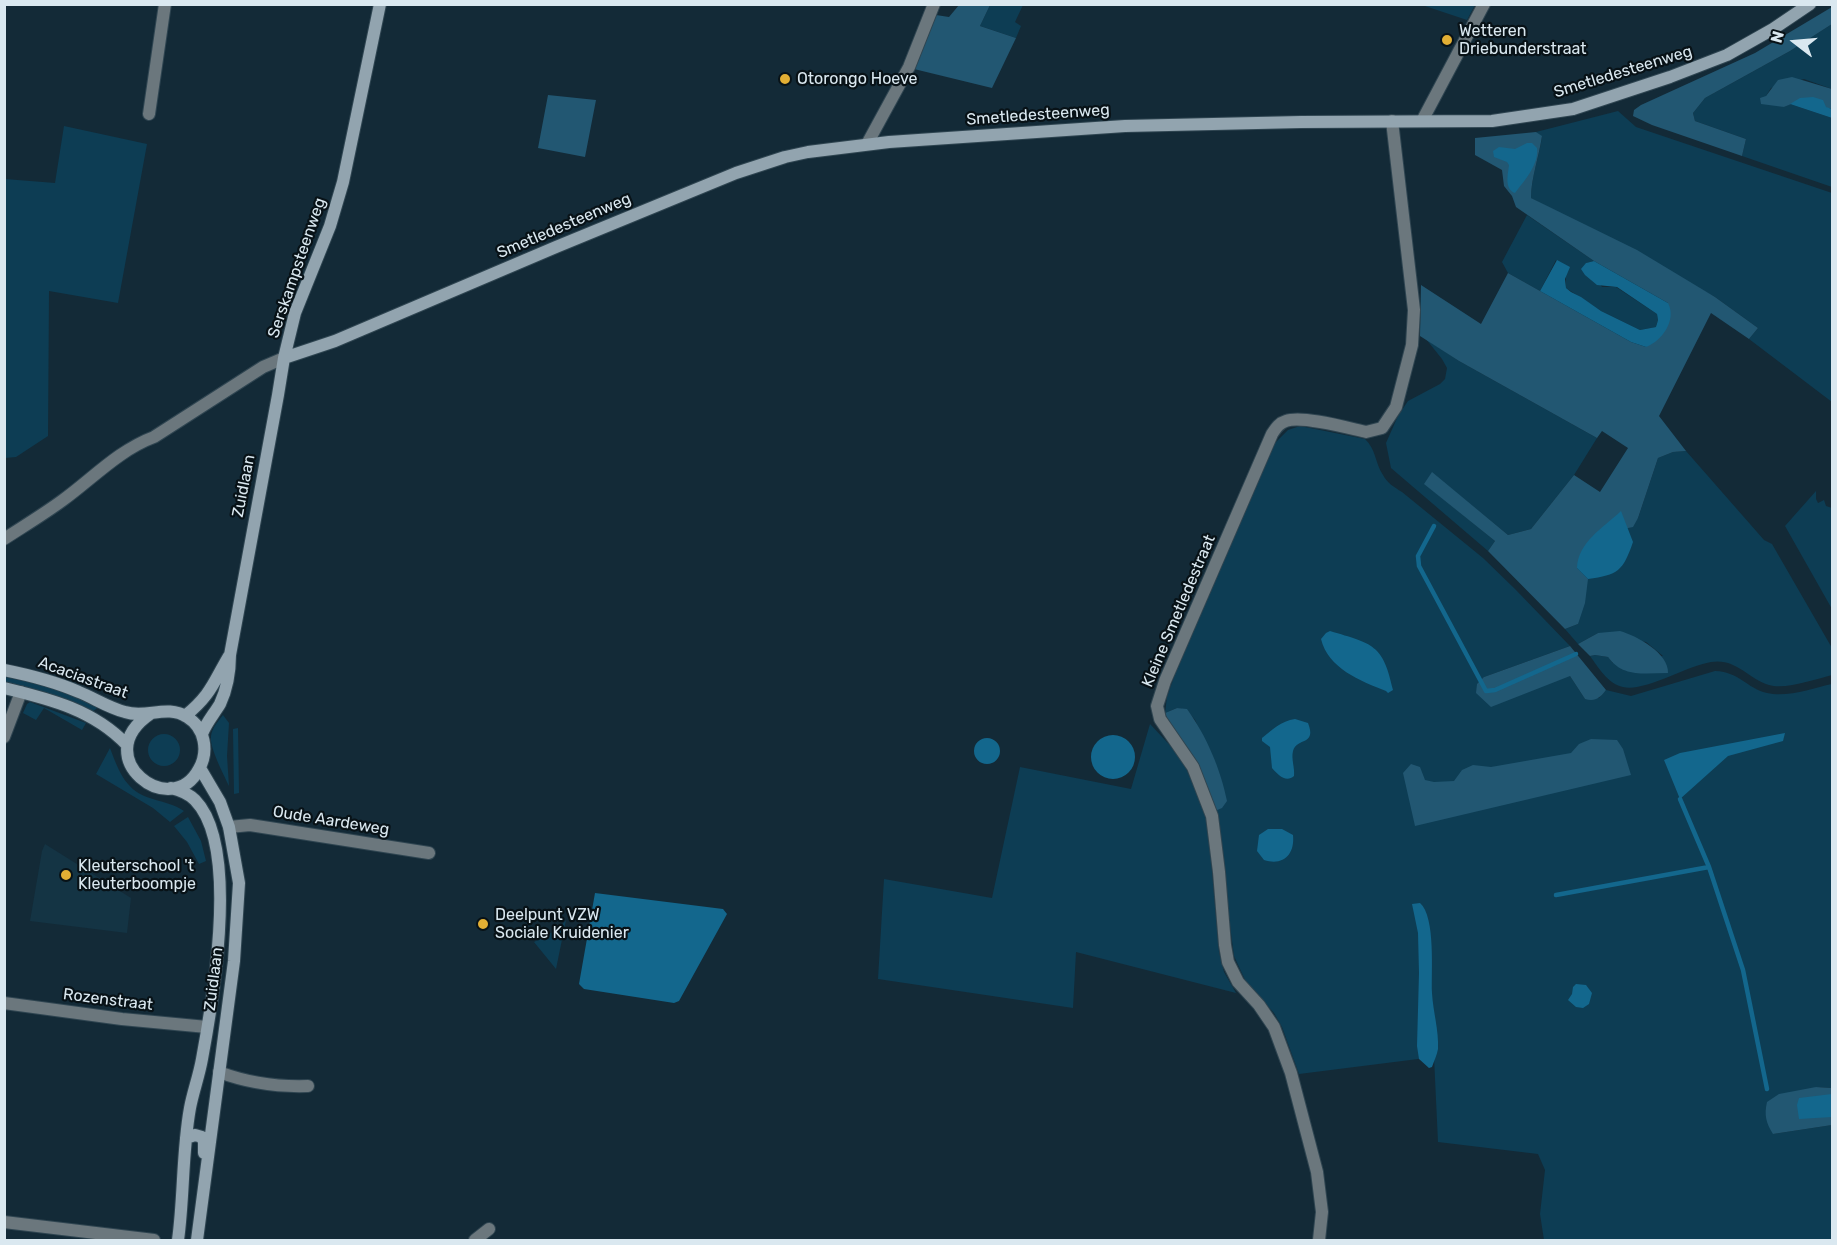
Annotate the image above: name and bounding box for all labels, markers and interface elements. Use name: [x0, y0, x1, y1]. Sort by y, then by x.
north arrow: [1765, 12, 1825, 72]
place label: Wetteren Driebunderstraat: [1459, 21, 1587, 59]
text: N: [1766, 29, 1788, 45]
marker: Wetteren Driebunderstraat: [1440, 33, 1454, 47]
street label: Smetledesteenweg: [1551, 42, 1695, 102]
place label: Otorongo Hoeve: [797, 69, 918, 89]
marker: Otorongo Hoeve: [778, 72, 792, 86]
street label: Smetledesteenweg: [966, 100, 1110, 130]
street label: Smetledesteenweg: [494, 189, 634, 263]
street label: Serskampsteenweg: [264, 195, 330, 341]
street label: Zuidlaan: [229, 453, 259, 519]
street label: Kleine Smetledestraat: [1138, 532, 1220, 690]
street label: Acaciastraat: [36, 653, 130, 703]
street label: Oude Aardeweg: [271, 802, 391, 840]
place label: Kleuterschool 't Kleuterboompje: [78, 856, 196, 894]
marker: Kleuterschool 't Kleuterboompje: [59, 868, 73, 882]
place label: Deelpunt VZW Sociale Kruidenier: [495, 905, 629, 943]
marker: Deelpunt VZW Sociale Kruidenier: [476, 917, 490, 931]
street label: Zuidlaan: [201, 946, 227, 1012]
street label: Rozenstraat: [62, 985, 154, 1015]

